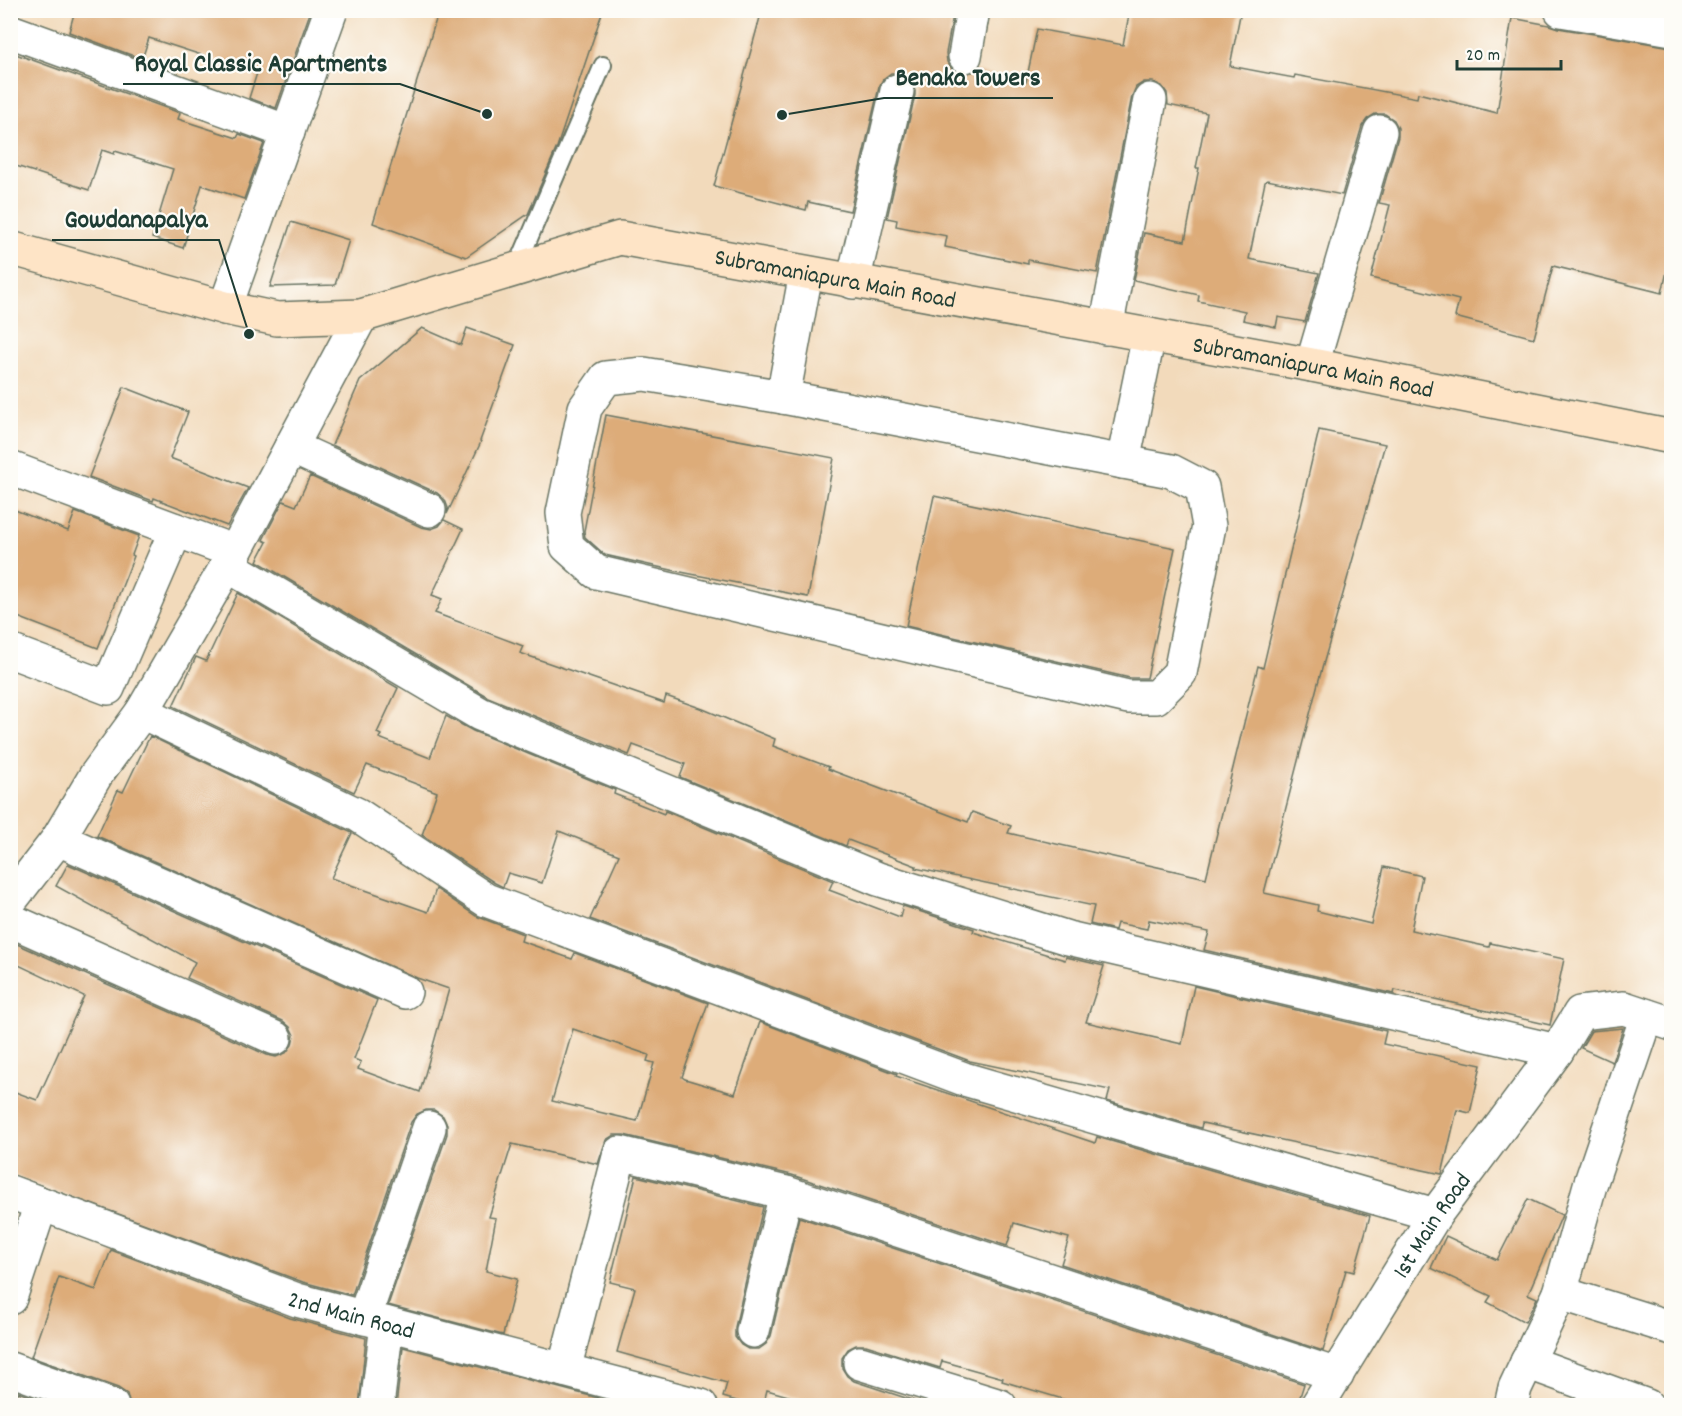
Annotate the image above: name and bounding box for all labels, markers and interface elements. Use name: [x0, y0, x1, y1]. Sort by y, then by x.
scale bar: [1457, 33, 1560, 71]
callout: Royal Classic Apartments: [123, 40, 400, 84]
text: 20 m: [1466, 44, 1500, 69]
text: Royal Classic Apartments: [135, 47, 387, 84]
callout: Benaka Towers: [884, 54, 1053, 98]
text: Benaka Towers: [895, 61, 1041, 98]
callout: Gowdanapalya: [52, 196, 219, 240]
text: Gowdanapalya: [64, 203, 208, 240]
street label: Subramaniapura Main Road: [712, 242, 958, 319]
street label: Subramaniapura Main Road: [1190, 329, 1436, 409]
street label: 1st Main Road: [1386, 1167, 1481, 1286]
street label: 2nd Main Road: [282, 1284, 418, 1350]

